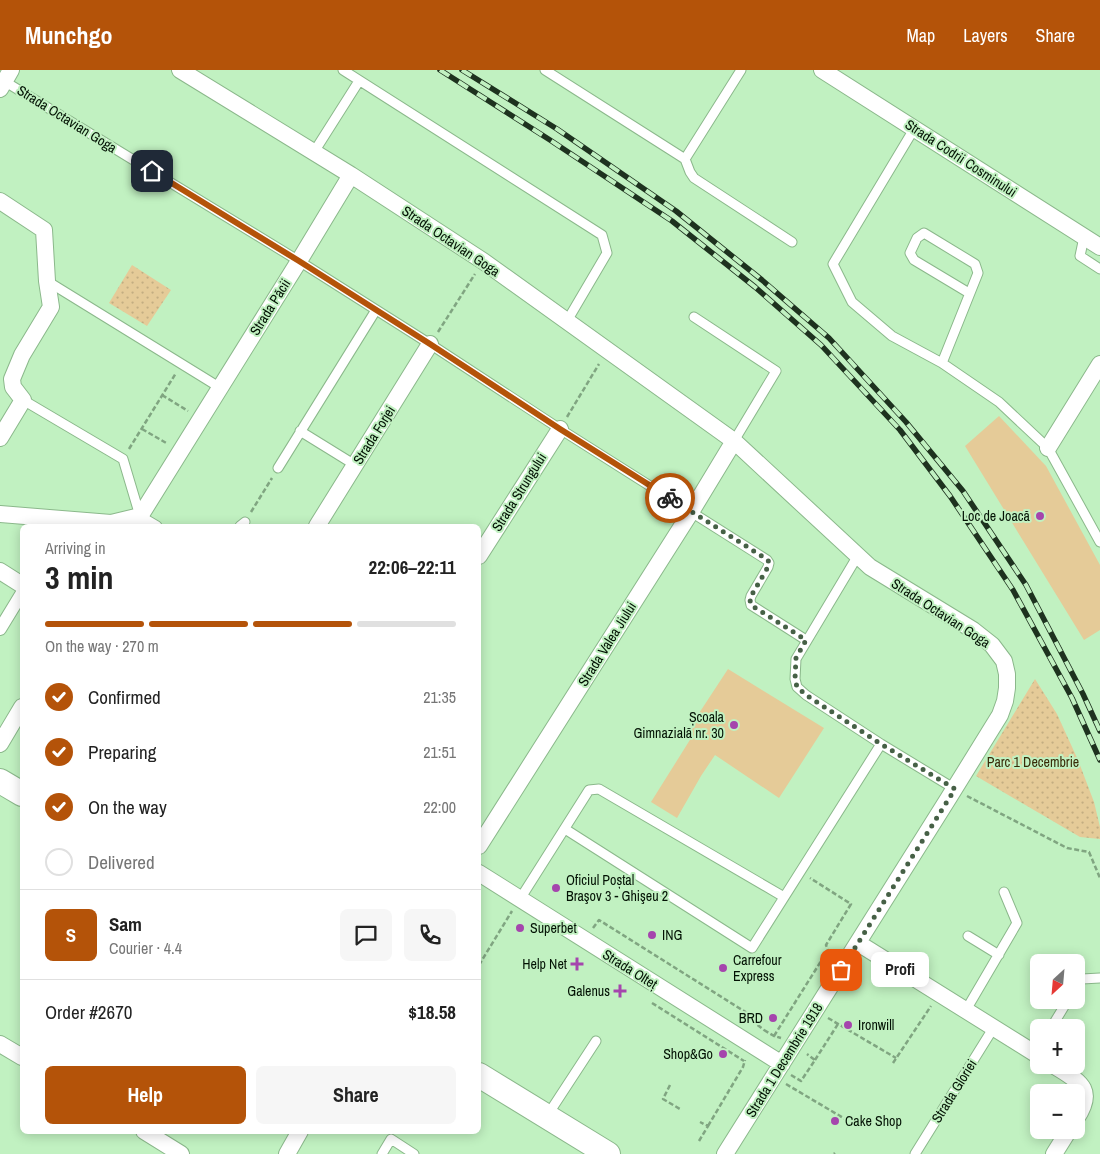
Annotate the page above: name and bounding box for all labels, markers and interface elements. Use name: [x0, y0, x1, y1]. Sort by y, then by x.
text: Munchgo: [25, 19, 112, 51]
text: Map: [907, 23, 935, 48]
text: Layers: [963, 23, 1008, 48]
text: Share: [1036, 23, 1075, 48]
street label: Strada Octavian Goga: [14, 81, 121, 157]
street label: Strada Codrii Cosminului: [902, 115, 1020, 201]
pin: [131, 150, 173, 192]
icon: home: [138, 157, 166, 185]
street label: Strada Octavian Goga: [399, 202, 504, 281]
street label: Strada Păcii: [246, 275, 294, 339]
street label: Strada Forjei: [349, 402, 399, 468]
street label: Strada Strungului: [488, 449, 550, 535]
courier: [645, 473, 695, 523]
icon: bike: [656, 484, 684, 512]
place label: Loc de Joacă: [962, 507, 1031, 525]
marker: Loc de Joacă: [1034, 510, 1046, 522]
text: Arriving in: [45, 537, 106, 559]
text: 22:06–22:11: [369, 554, 456, 580]
text: 3 min: [45, 556, 114, 599]
street label: Strada Octavian Goga: [888, 574, 994, 652]
street label: Strada Valea Jiului: [574, 598, 640, 690]
text: On the way · 270 m: [45, 635, 159, 657]
icon: check: [45, 683, 73, 711]
text: Confirmed: [88, 684, 161, 710]
text: 21:35: [423, 686, 456, 708]
place label: Școala Gimnazială nr. 30: [633, 708, 725, 742]
marker: Școala Gimnazială nr. 30: [728, 719, 740, 731]
icon: check: [45, 738, 73, 766]
text: Preparing: [88, 739, 156, 765]
text: 21:51: [423, 741, 456, 763]
park label: Parc 1 Decembrie: [987, 753, 1079, 771]
icon: check: [45, 793, 73, 821]
text: On the way: [88, 794, 167, 820]
text: 22:00: [423, 796, 456, 818]
text: Delivered: [88, 849, 155, 875]
place label: Oficiul Poștal Braşov 3 - Ghişeu 2: [566, 871, 668, 905]
marker: Oficiul Poștal Braşov 3 - Ghişeu 2: [550, 882, 562, 894]
button: chat: [340, 909, 392, 961]
button: phone: [404, 909, 456, 961]
text: Sam: [109, 911, 142, 937]
place label: Superbet: [530, 919, 577, 937]
text: S: [66, 922, 76, 948]
marker: Superbet: [514, 922, 526, 934]
place label: ING: [662, 926, 682, 944]
marker: ING: [646, 929, 658, 941]
text: Courier · 4.4: [109, 937, 182, 959]
street label: Strada Olteț: [599, 945, 661, 993]
pin: [820, 949, 862, 991]
place label: Carrefour Express: [733, 951, 782, 985]
callout: Profi: [871, 952, 928, 988]
north arrow: [1030, 954, 1085, 1009]
map controls: [1030, 954, 1085, 1139]
place label: Help Net: [522, 955, 567, 973]
icon: bag: [827, 956, 855, 984]
marker: Help Net: [571, 958, 583, 970]
text: Profi: [885, 958, 915, 980]
marker: Carrefour Express: [717, 962, 729, 974]
place label: Galenus: [567, 982, 610, 1000]
marker: Galenus: [614, 985, 626, 997]
text: Order #2670: [45, 999, 132, 1025]
text: $18.58: [408, 999, 456, 1025]
street label: Strada 1 Decembrie 1918: [742, 999, 826, 1121]
place label: BRD: [739, 1009, 763, 1027]
marker: BRD: [767, 1012, 779, 1024]
place label: Ironwill: [858, 1016, 894, 1034]
marker: Ironwill: [842, 1019, 854, 1031]
button: +: [1030, 1019, 1085, 1074]
place label: Shop&Go: [663, 1045, 713, 1063]
marker: Shop&Go: [717, 1048, 729, 1060]
street label: Strada Gloriei: [927, 1056, 981, 1126]
button: Help: [45, 1066, 246, 1124]
button: Share: [256, 1066, 456, 1124]
button: −: [1030, 1084, 1085, 1139]
place label: Cake Shop: [845, 1112, 902, 1130]
marker: Cake Shop: [829, 1115, 841, 1127]

